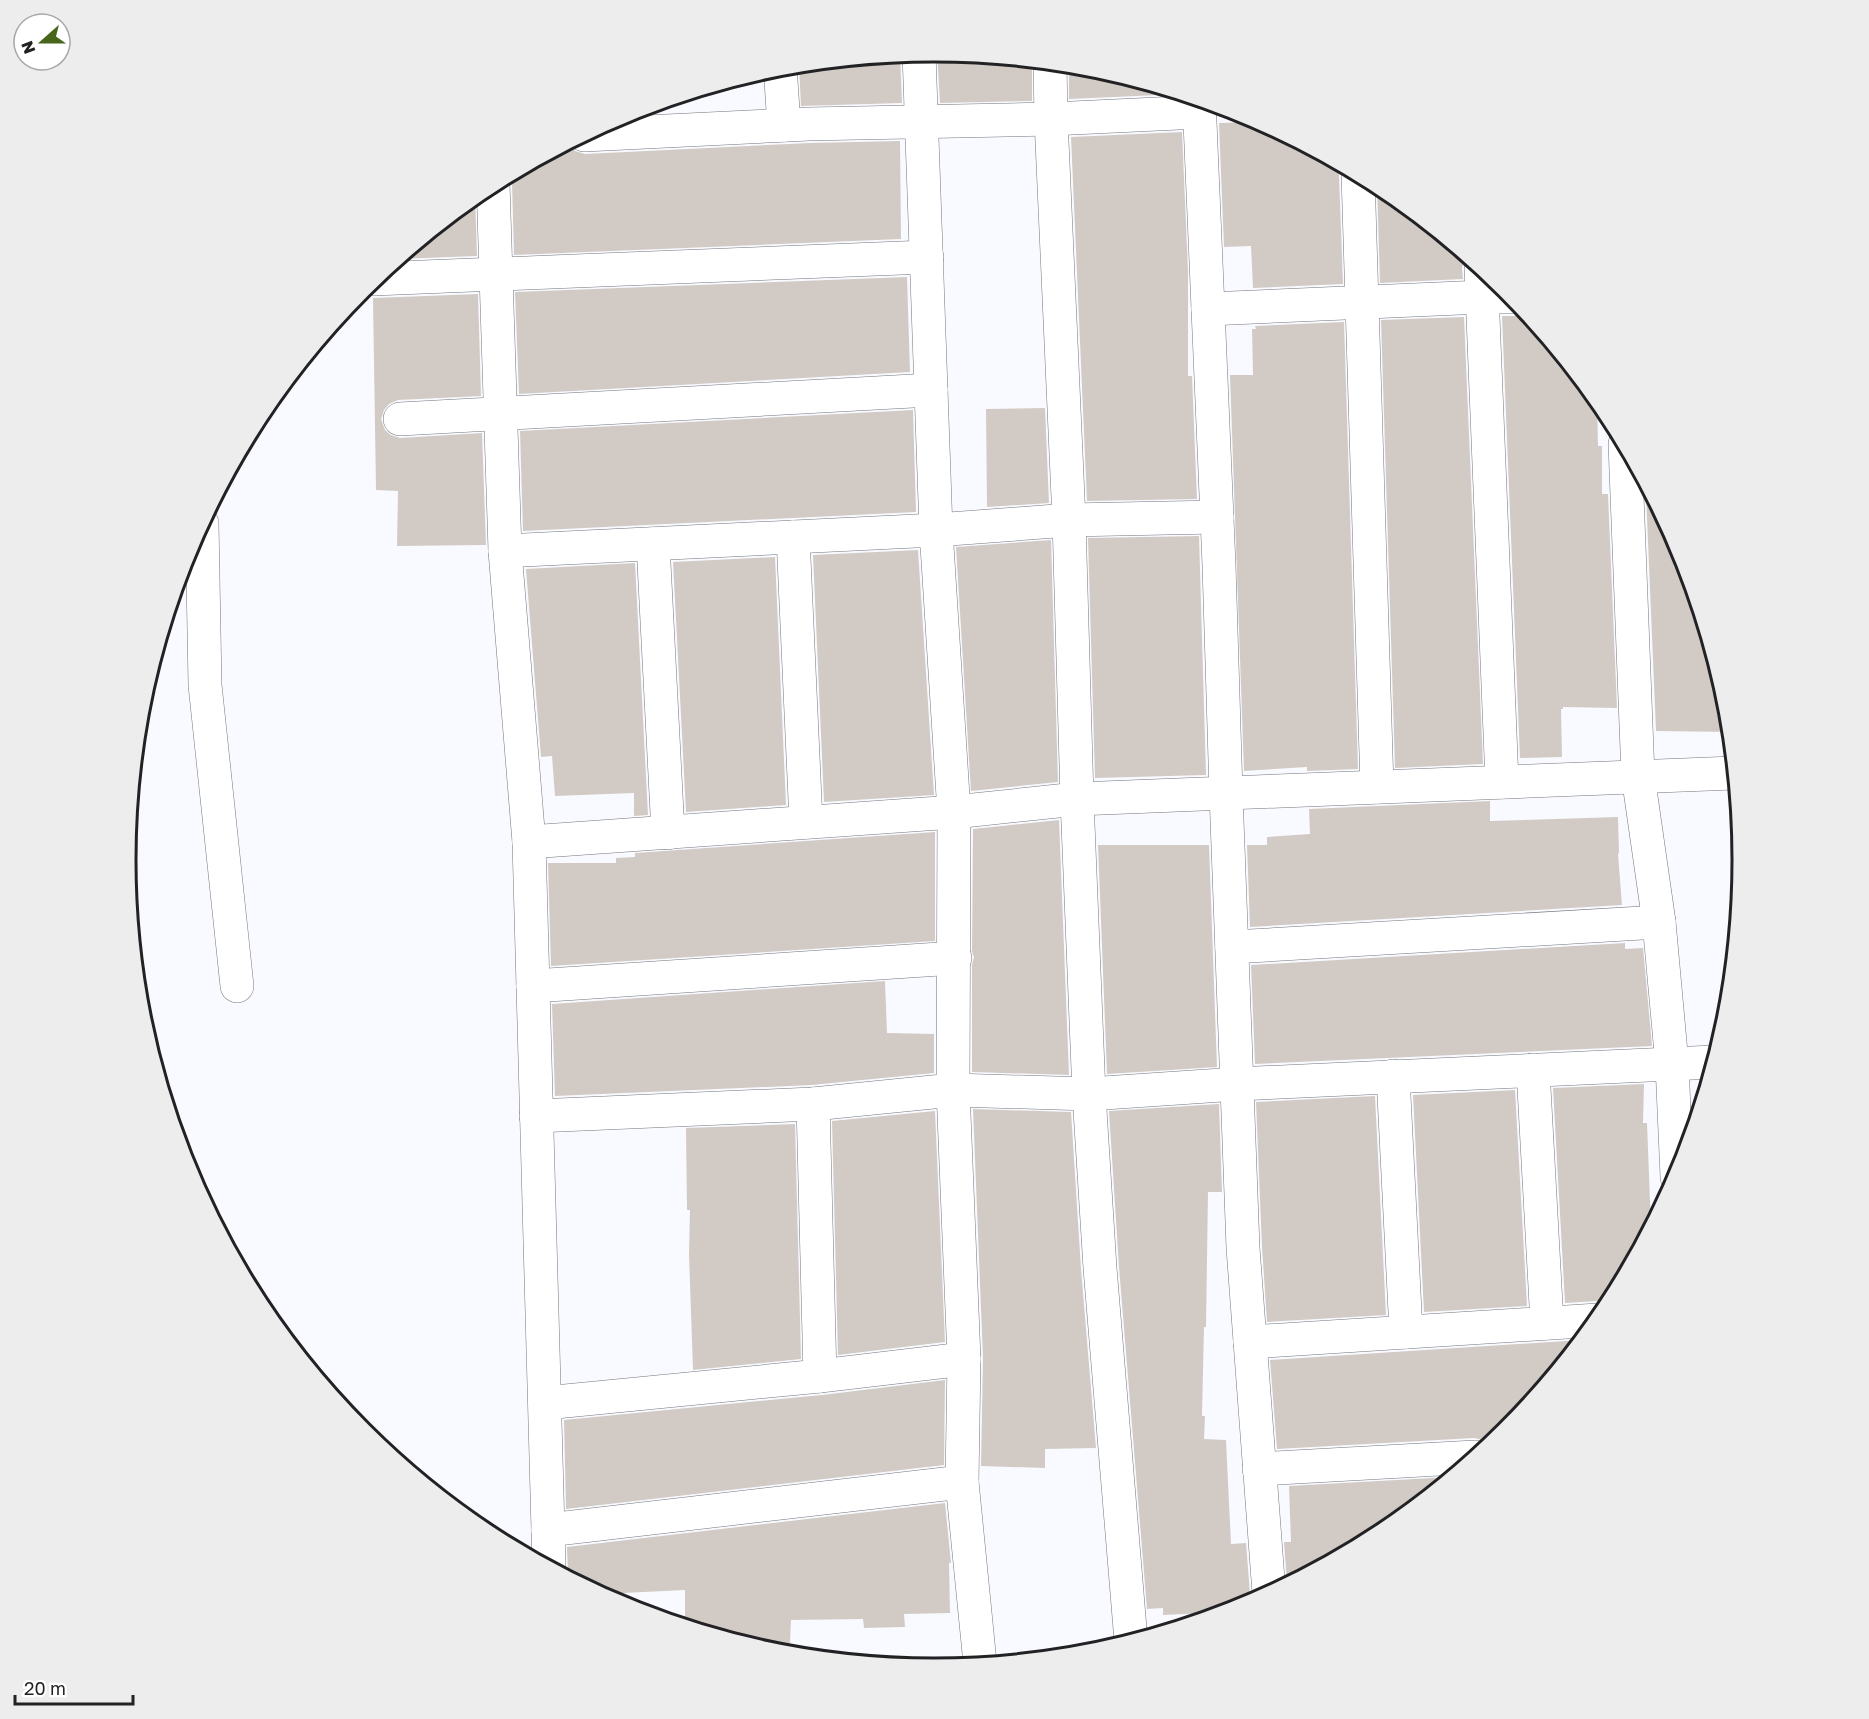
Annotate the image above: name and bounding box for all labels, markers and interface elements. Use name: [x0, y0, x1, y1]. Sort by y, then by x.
north arrow: [12, 12, 72, 72]
text: N: [16, 38, 40, 57]
scale bar: [15, 1668, 134, 1706]
text: 20 m: [24, 1677, 66, 1699]

